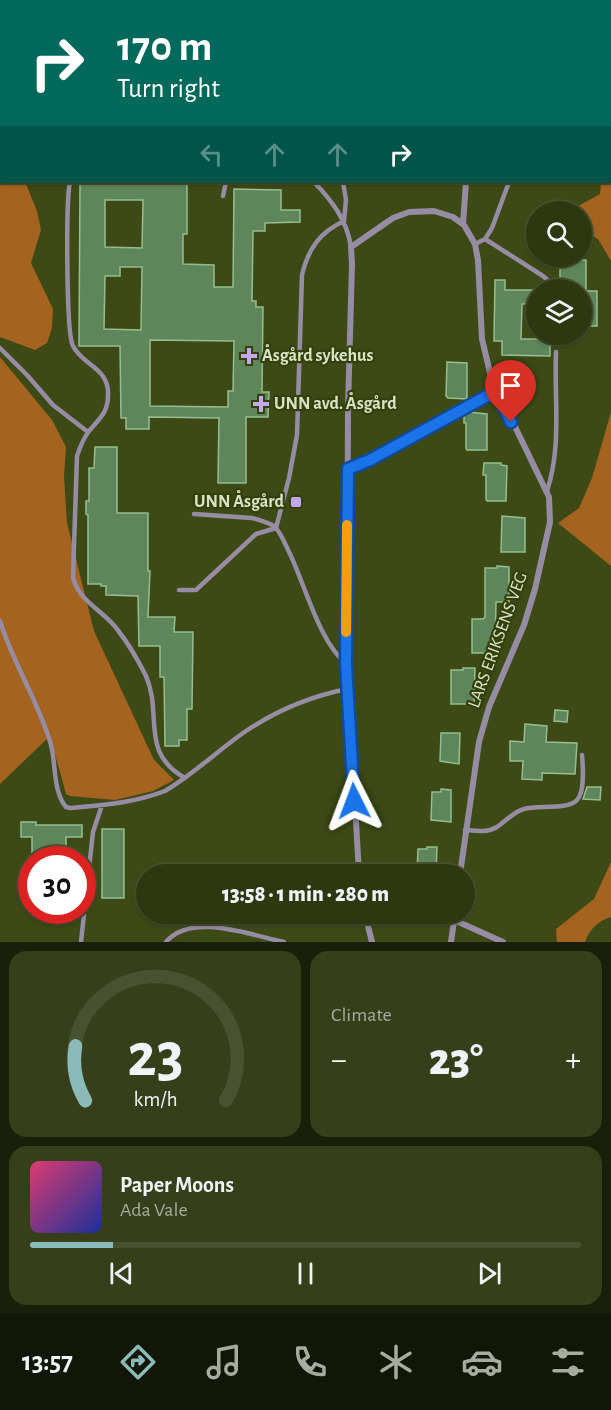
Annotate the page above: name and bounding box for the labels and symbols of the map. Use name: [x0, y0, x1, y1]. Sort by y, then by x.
place label: Åsgård sykehus: [262, 344, 373, 365]
marker: Åsgård sykehus: [240, 347, 258, 365]
pin: [485, 360, 536, 422]
place label: UNN avd. Åsgård: [274, 392, 397, 413]
marker: UNN avd. Åsgård: [252, 395, 270, 413]
place label: UNN Åsgård: [194, 490, 285, 511]
marker: UNN Åsgård: [289, 495, 303, 509]
street label: LARS ERIKSENS VEG: [465, 570, 531, 710]
position arrow: [322, 769, 386, 833]
speed limit sign: 30: [18, 846, 96, 924]

